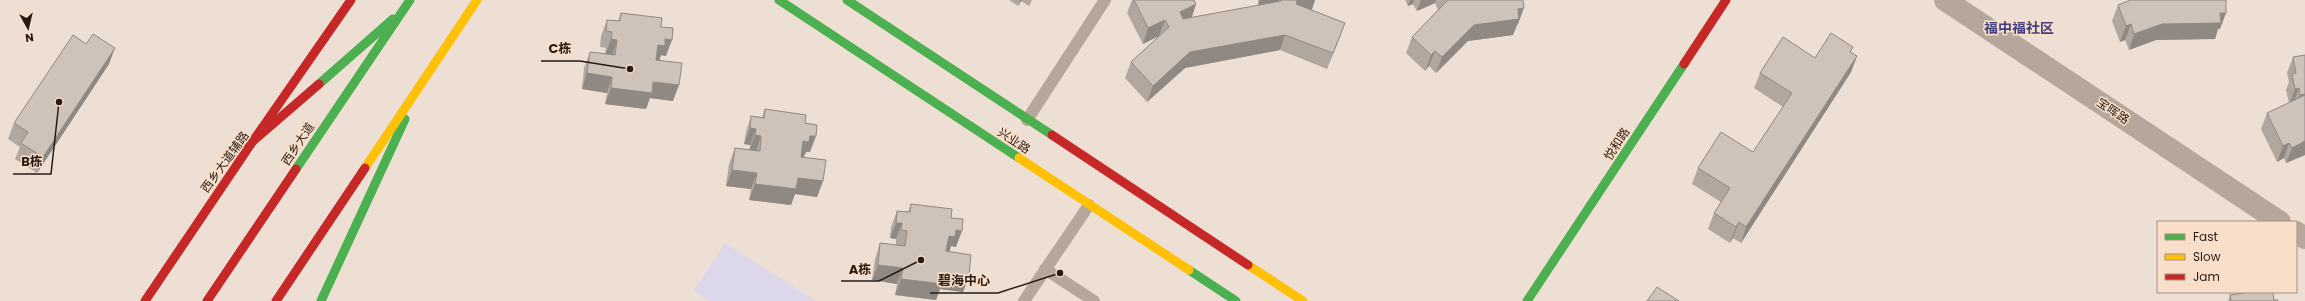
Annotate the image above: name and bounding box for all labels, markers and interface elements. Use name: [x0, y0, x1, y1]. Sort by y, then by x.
north arrow: [8, 8, 48, 48]
district label: 福中福社区: [1984, 18, 2054, 38]
text: N: [24, 29, 35, 46]
callout: C栋: [541, 36, 580, 61]
text: C栋: [549, 39, 571, 58]
street label: 宝晖路: [2094, 93, 2133, 128]
street label: 西乡大道: [277, 119, 318, 168]
street label: 兴业路: [995, 124, 1034, 158]
street label: 悦和路: [1600, 124, 1634, 163]
street label: 西乡大道辅路: [197, 128, 253, 196]
callout: B栋: [13, 149, 51, 174]
text: B栋: [21, 152, 43, 171]
legend: [2157, 221, 2297, 293]
text: Fast: [2193, 228, 2218, 245]
text: Slow: [2193, 248, 2221, 265]
callout: A栋: [841, 256, 879, 281]
text: A栋: [849, 260, 871, 279]
callout: 碧海中心: [930, 268, 998, 293]
text: Jam: [2193, 268, 2220, 285]
text: 碧海中心: [938, 271, 990, 290]

